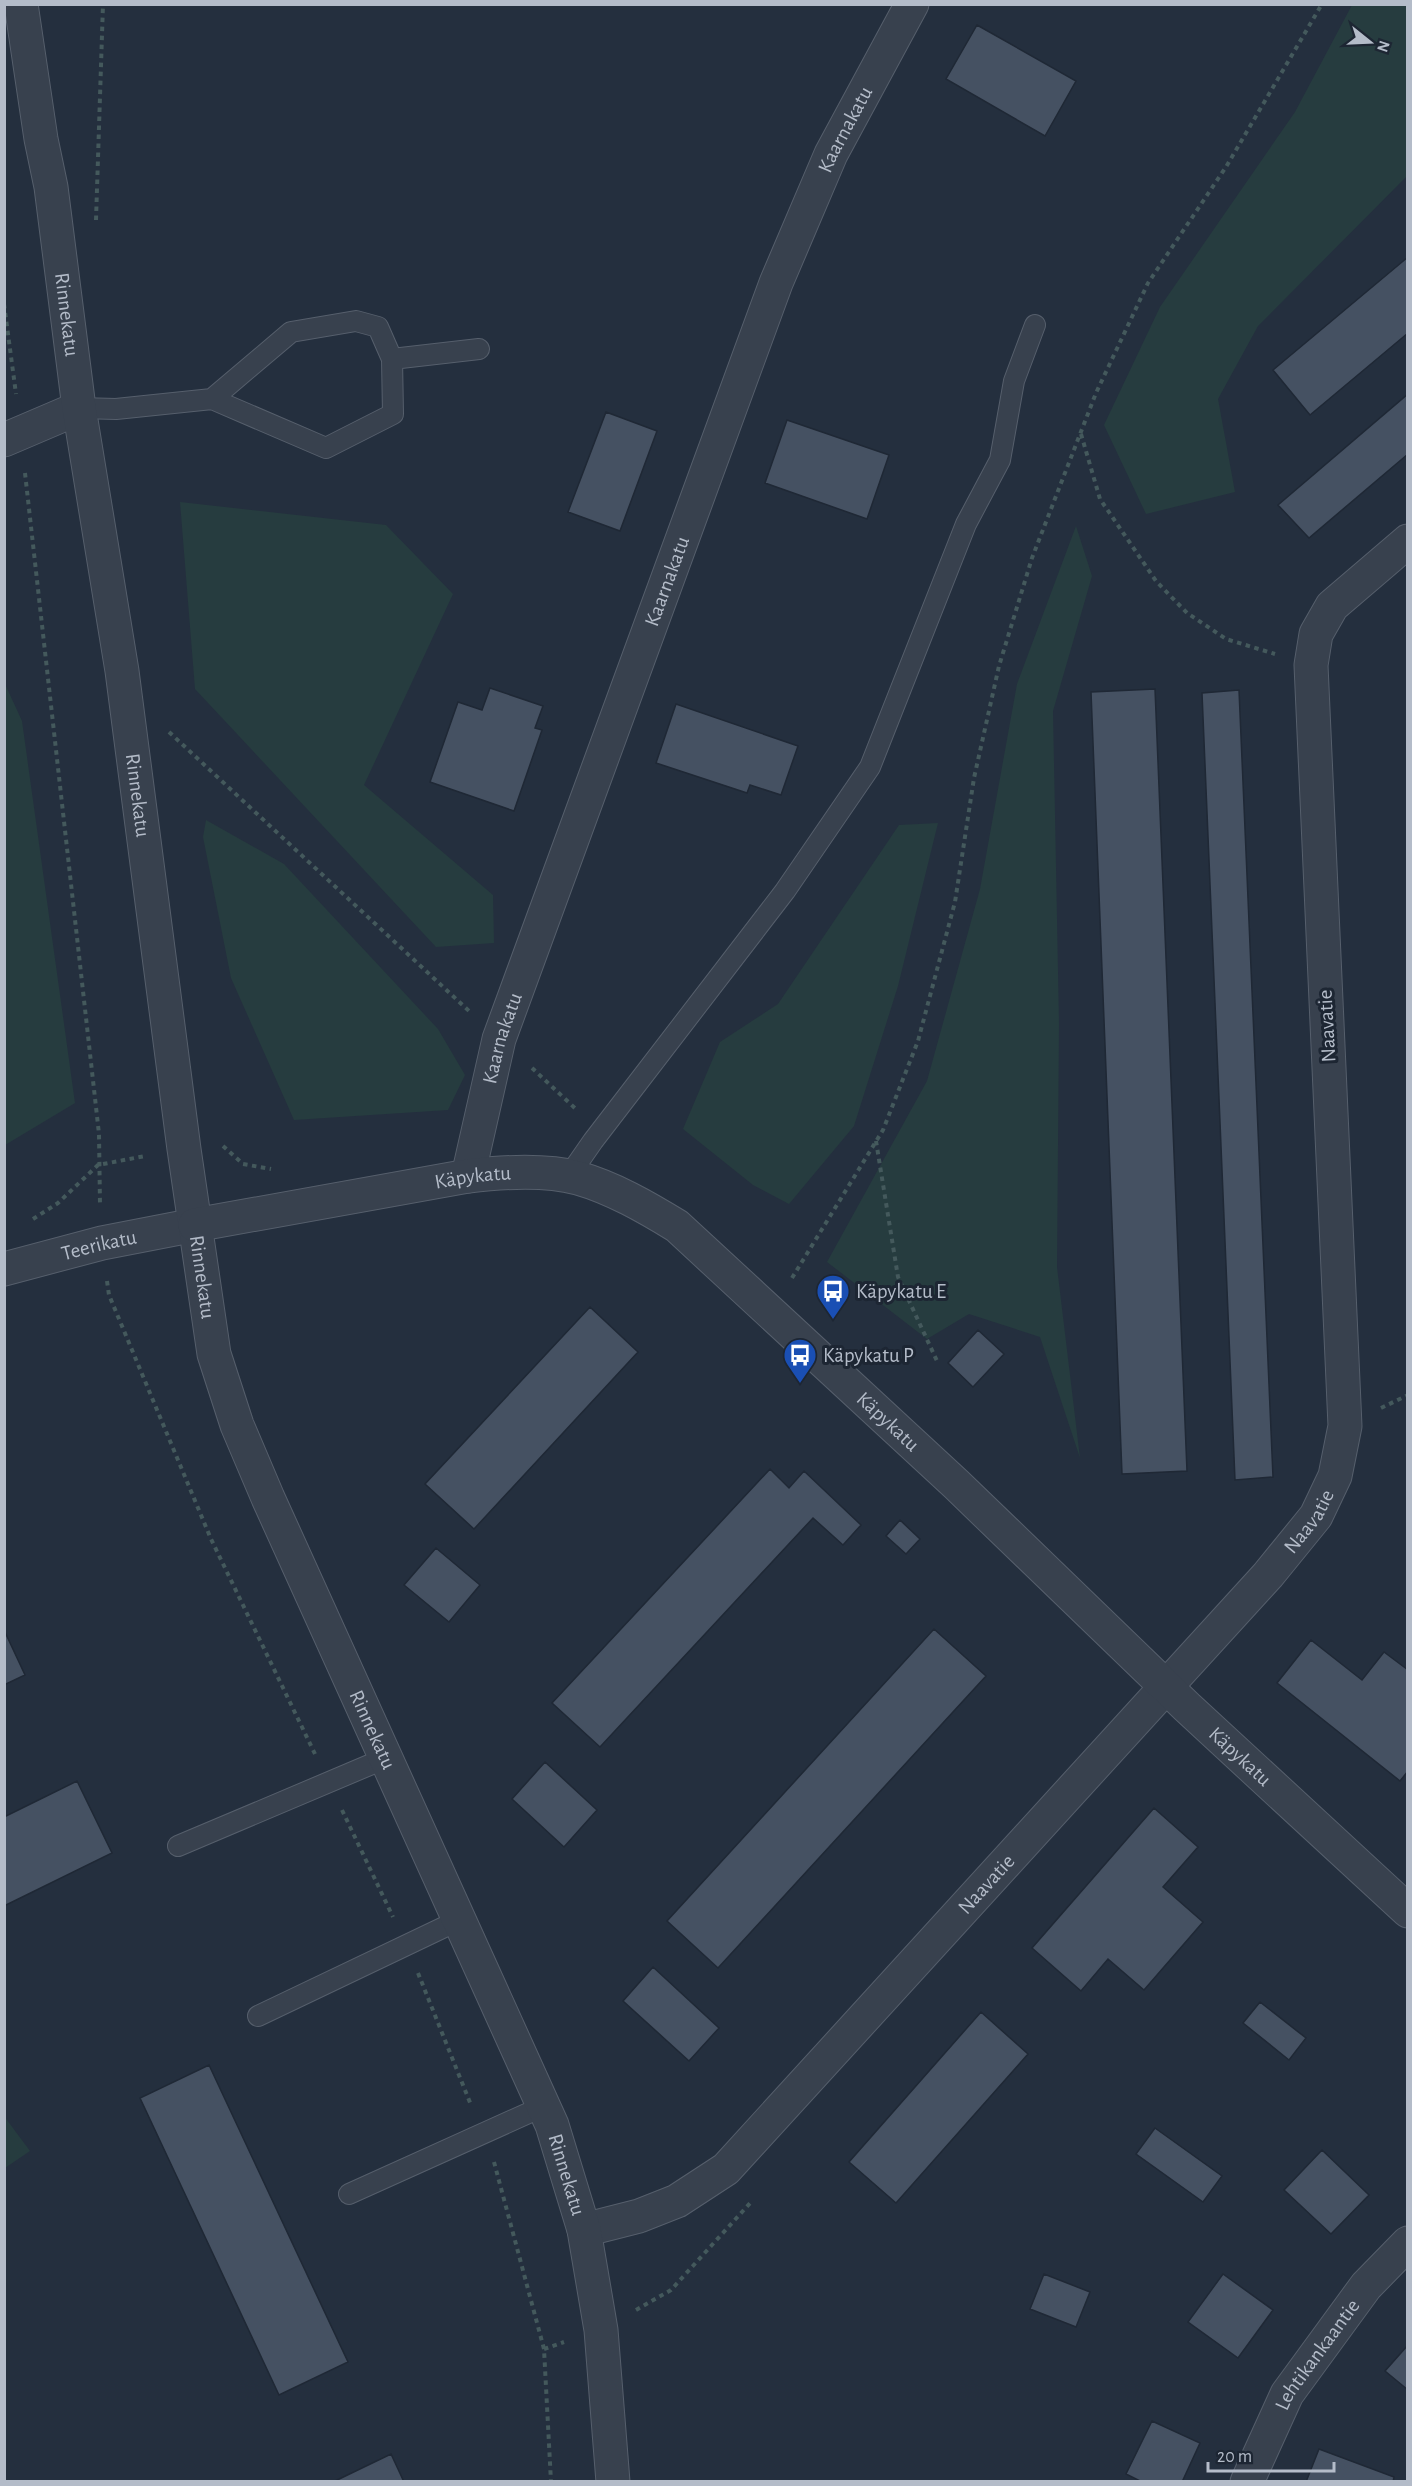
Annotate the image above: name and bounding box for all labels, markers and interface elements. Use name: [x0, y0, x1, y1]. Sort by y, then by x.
north arrow: [1340, 12, 1400, 72]
text: N: [1374, 39, 1393, 54]
street label: Kaarnakatu: [814, 83, 876, 176]
street label: Rinnekatu: [51, 271, 83, 358]
street label: Kaarnakatu: [641, 533, 693, 629]
street label: Rinnekatu: [122, 752, 154, 839]
street label: Kaarnakatu: [479, 989, 526, 1086]
street label: Naavatie: [1315, 989, 1339, 1063]
street label: Käpykatu: [433, 1162, 512, 1192]
street label: Teerikatu: [59, 1226, 138, 1264]
street label: Rinnekatu: [186, 1234, 219, 1320]
bus stop icon: Käpykatu E: [815, 1273, 851, 1320]
place label: Käpykatu E: [856, 1281, 946, 1302]
bus stop icon: Käpykatu P: [782, 1337, 818, 1384]
place label: Käpykatu P: [823, 1345, 914, 1366]
street label: Käpykatu: [853, 1388, 924, 1455]
street label: Naavatie: [1280, 1486, 1338, 1557]
street label: Rinnekatu: [346, 1687, 400, 1772]
street label: Käpykatu: [1205, 1723, 1276, 1790]
street label: Naavatie: [954, 1850, 1018, 1918]
street label: Rinnekatu: [545, 2131, 589, 2218]
street label: Lehtikankaantie: [1271, 2295, 1363, 2413]
scale bar: [1208, 2435, 1334, 2473]
text: 20 m: [1217, 2448, 1252, 2466]

